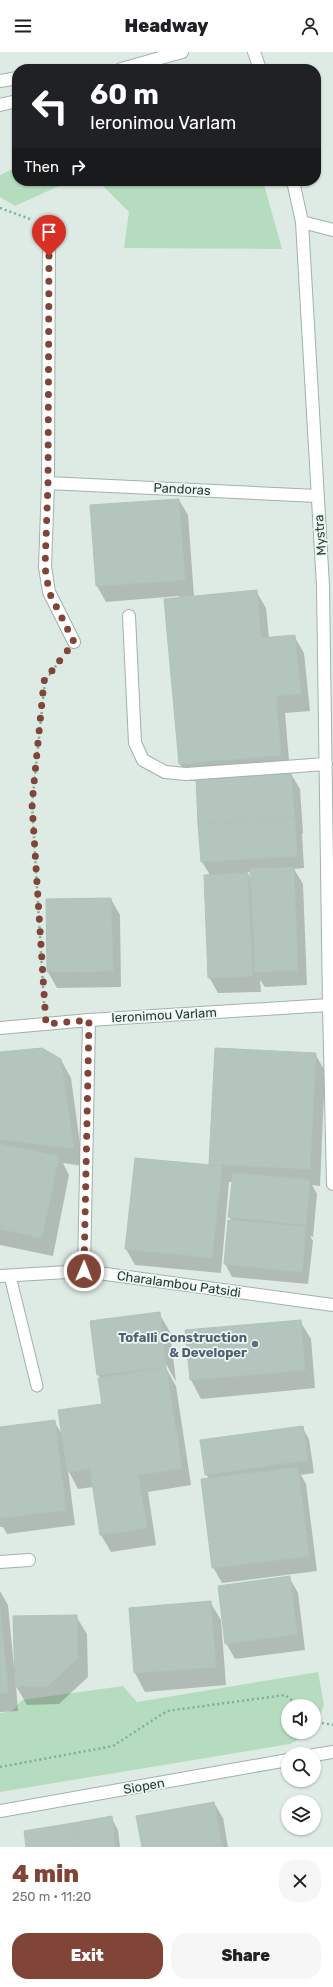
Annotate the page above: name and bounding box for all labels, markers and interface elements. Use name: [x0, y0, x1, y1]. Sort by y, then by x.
icon: menu: [12, 15, 34, 37]
text: Headway: [125, 15, 208, 37]
icon: person: [299, 15, 321, 37]
text: 60 m: [90, 78, 159, 111]
icon: left: [24, 80, 76, 132]
text: Ieronimou Varlam: [90, 112, 236, 134]
icon: right: [67, 156, 89, 178]
text: Then: [24, 158, 59, 176]
pin: [32, 215, 66, 256]
icon: arrive: [38, 221, 60, 243]
street label: Pandoras: [153, 480, 211, 498]
street label: Mystra: [311, 514, 329, 556]
street label: Ieronimou Varlam: [111, 1005, 217, 1025]
position arrow: [63, 1250, 105, 1292]
street label: Charalambou Patsidi: [116, 1268, 242, 1300]
place label: Tofalli Construction & Developer: [118, 1330, 247, 1360]
marker: Tofalli Construction & Developer: [250, 1339, 260, 1349]
map controls: [281, 1699, 321, 1835]
button: sound: [281, 1699, 321, 1739]
button: search: [281, 1747, 321, 1787]
street label: Siopen: [122, 1775, 166, 1797]
button: layers: [281, 1795, 321, 1835]
text: 4 min: [12, 1860, 79, 1888]
button: close: [279, 1860, 321, 1902]
text: 250 m · 11:20: [12, 1889, 91, 1904]
button: Exit: [12, 1933, 163, 1979]
button: Share: [171, 1933, 321, 1979]

